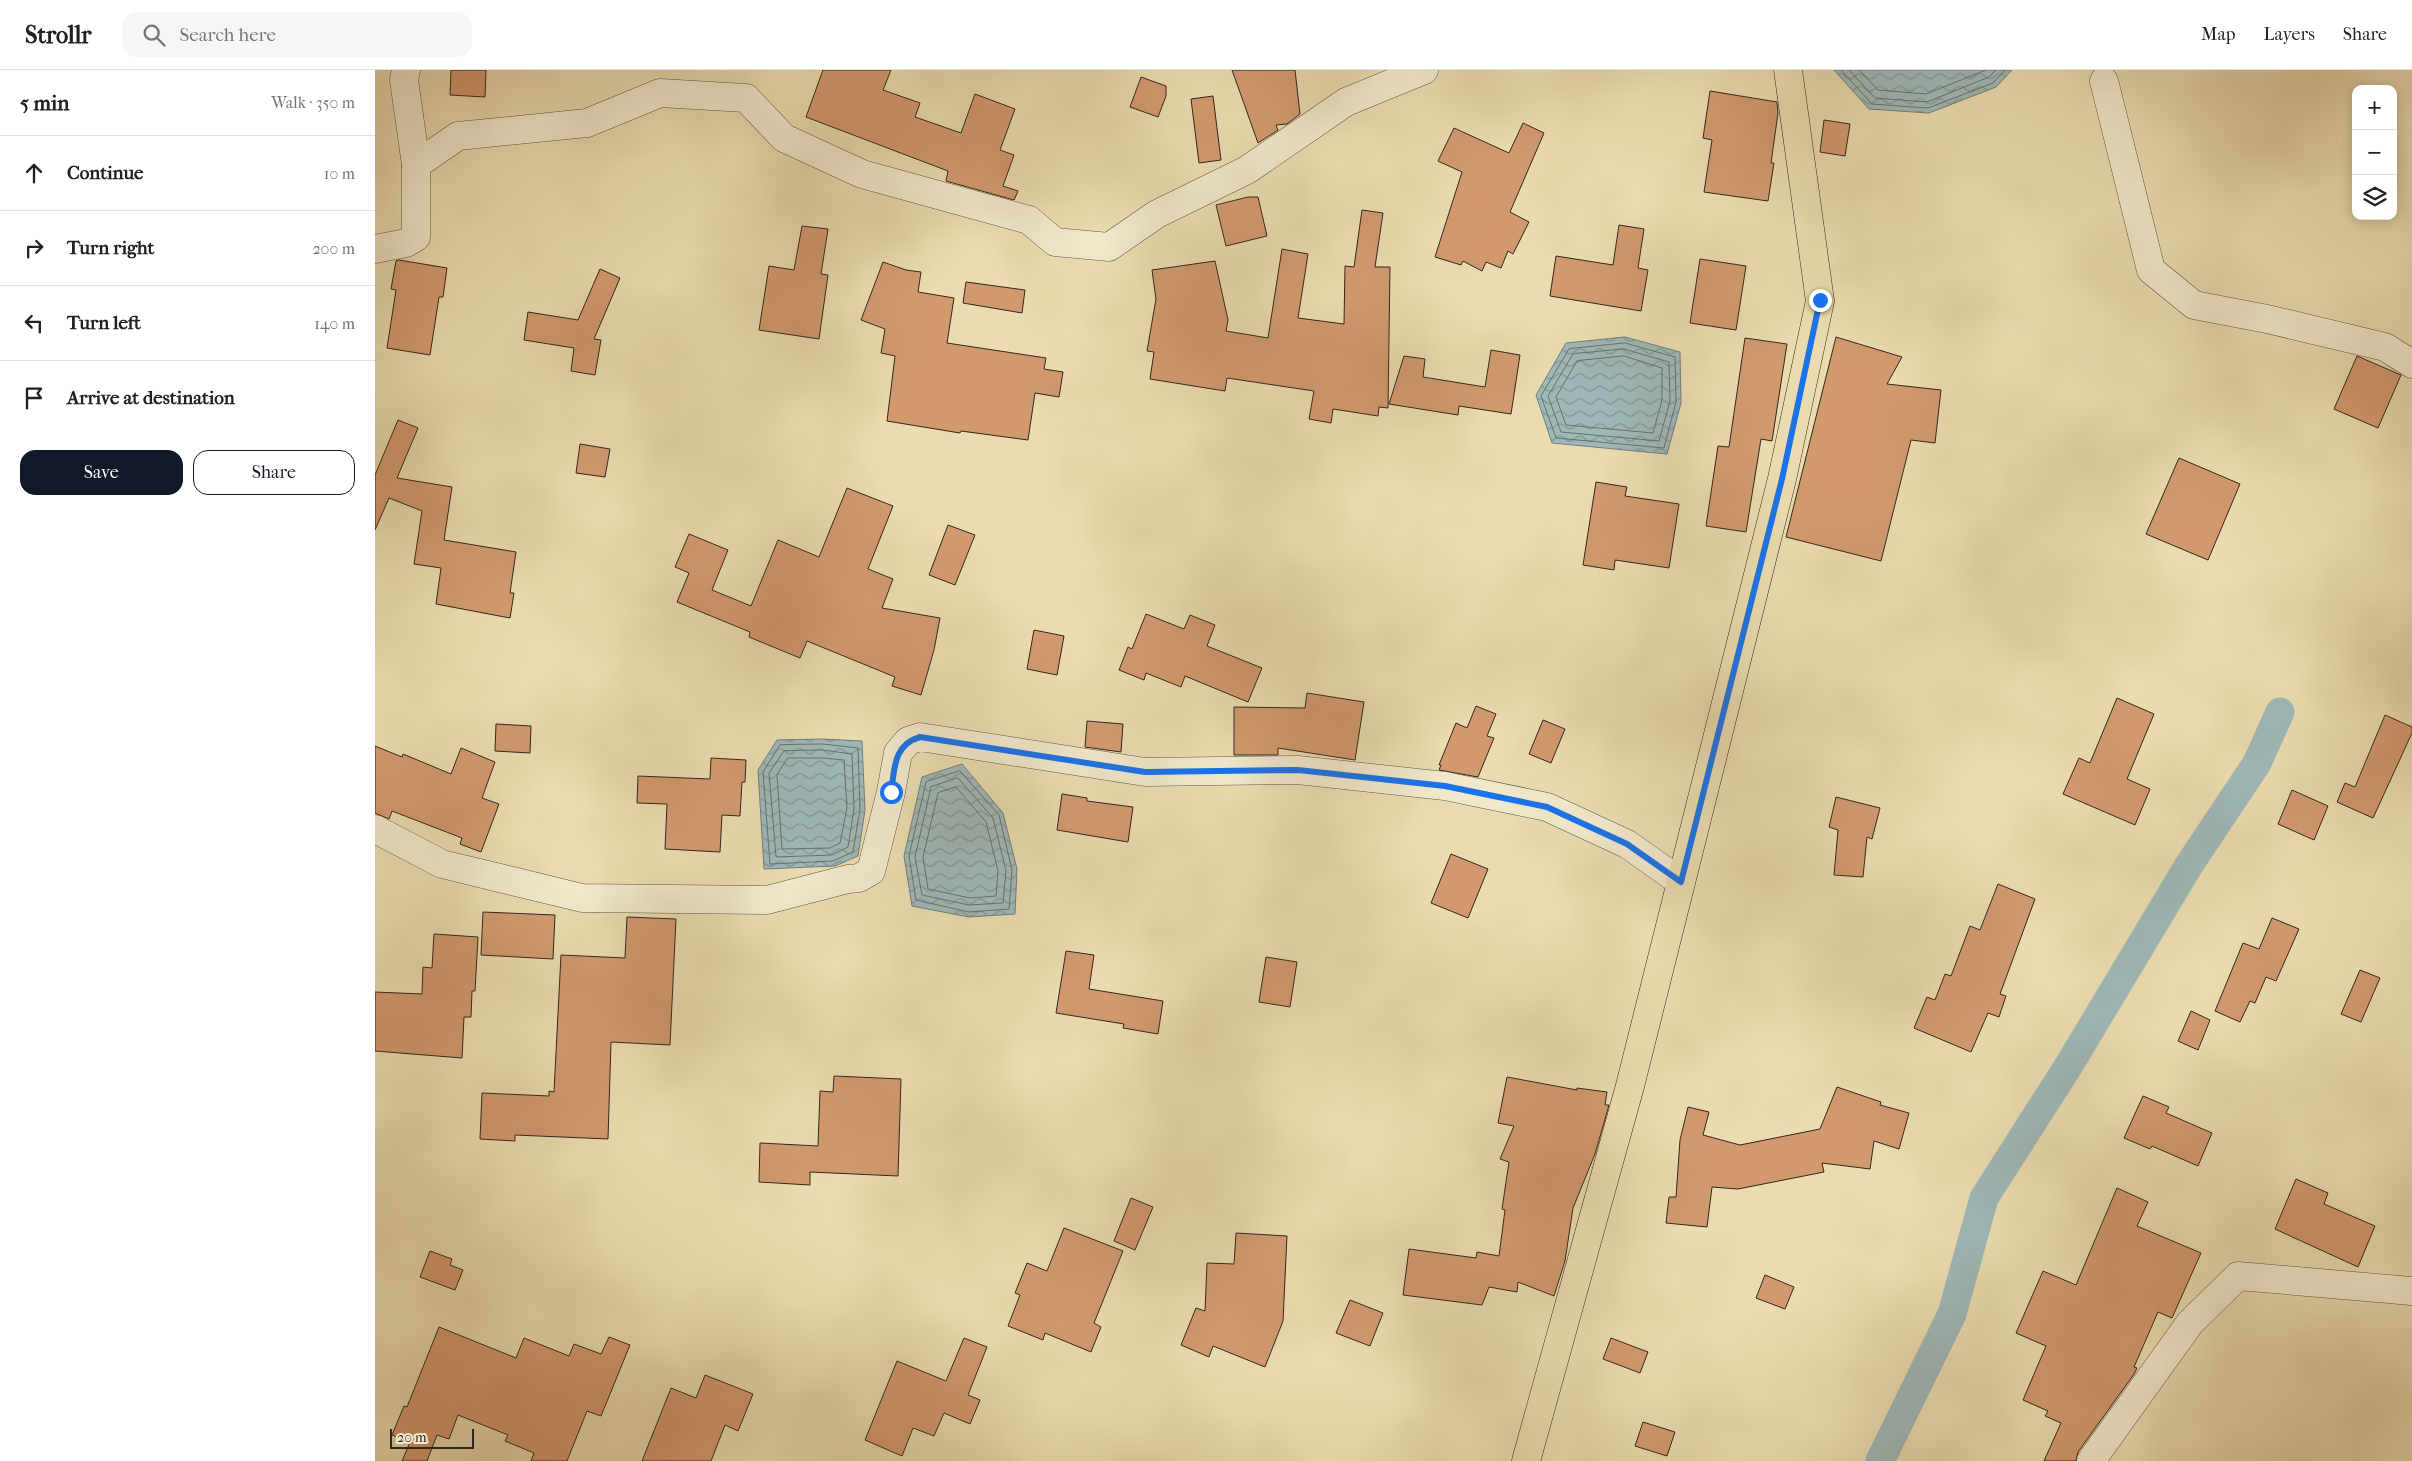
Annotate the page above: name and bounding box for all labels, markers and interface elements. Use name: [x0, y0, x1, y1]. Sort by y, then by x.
search box: [122, 12, 472, 57]
text: Strollr: [25, 21, 92, 49]
icon: search: [140, 21, 168, 49]
text: Search here: [180, 24, 276, 46]
text: Map: [2201, 24, 2235, 45]
text: Layers: [2263, 24, 2315, 45]
text: Share: [2343, 24, 2387, 45]
map controls: [2352, 85, 2397, 220]
button: +: [2352, 85, 2397, 130]
text: 5 min: [20, 91, 69, 115]
text: Walk · 350 m: [271, 93, 355, 112]
button: −: [2352, 130, 2397, 175]
icon: ahead: [20, 159, 48, 187]
text: Continue: [67, 162, 143, 184]
text: 10 m: [324, 164, 355, 183]
button: layers: [2352, 175, 2397, 220]
icon: right: [20, 234, 48, 262]
text: Turn right: [67, 237, 154, 259]
text: 200 m: [312, 239, 355, 258]
route end: [1809, 289, 1832, 312]
icon: left: [20, 309, 48, 337]
text: Turn left: [67, 312, 141, 334]
text: 140 m: [314, 314, 355, 333]
icon: arrive: [20, 384, 48, 412]
text: Arrive at destination: [67, 387, 235, 409]
button: Save: [20, 450, 183, 495]
button: Share: [193, 450, 355, 495]
route start: [880, 781, 903, 804]
scale bar: [390, 1426, 474, 1449]
text: 20 m: [397, 1429, 427, 1446]

